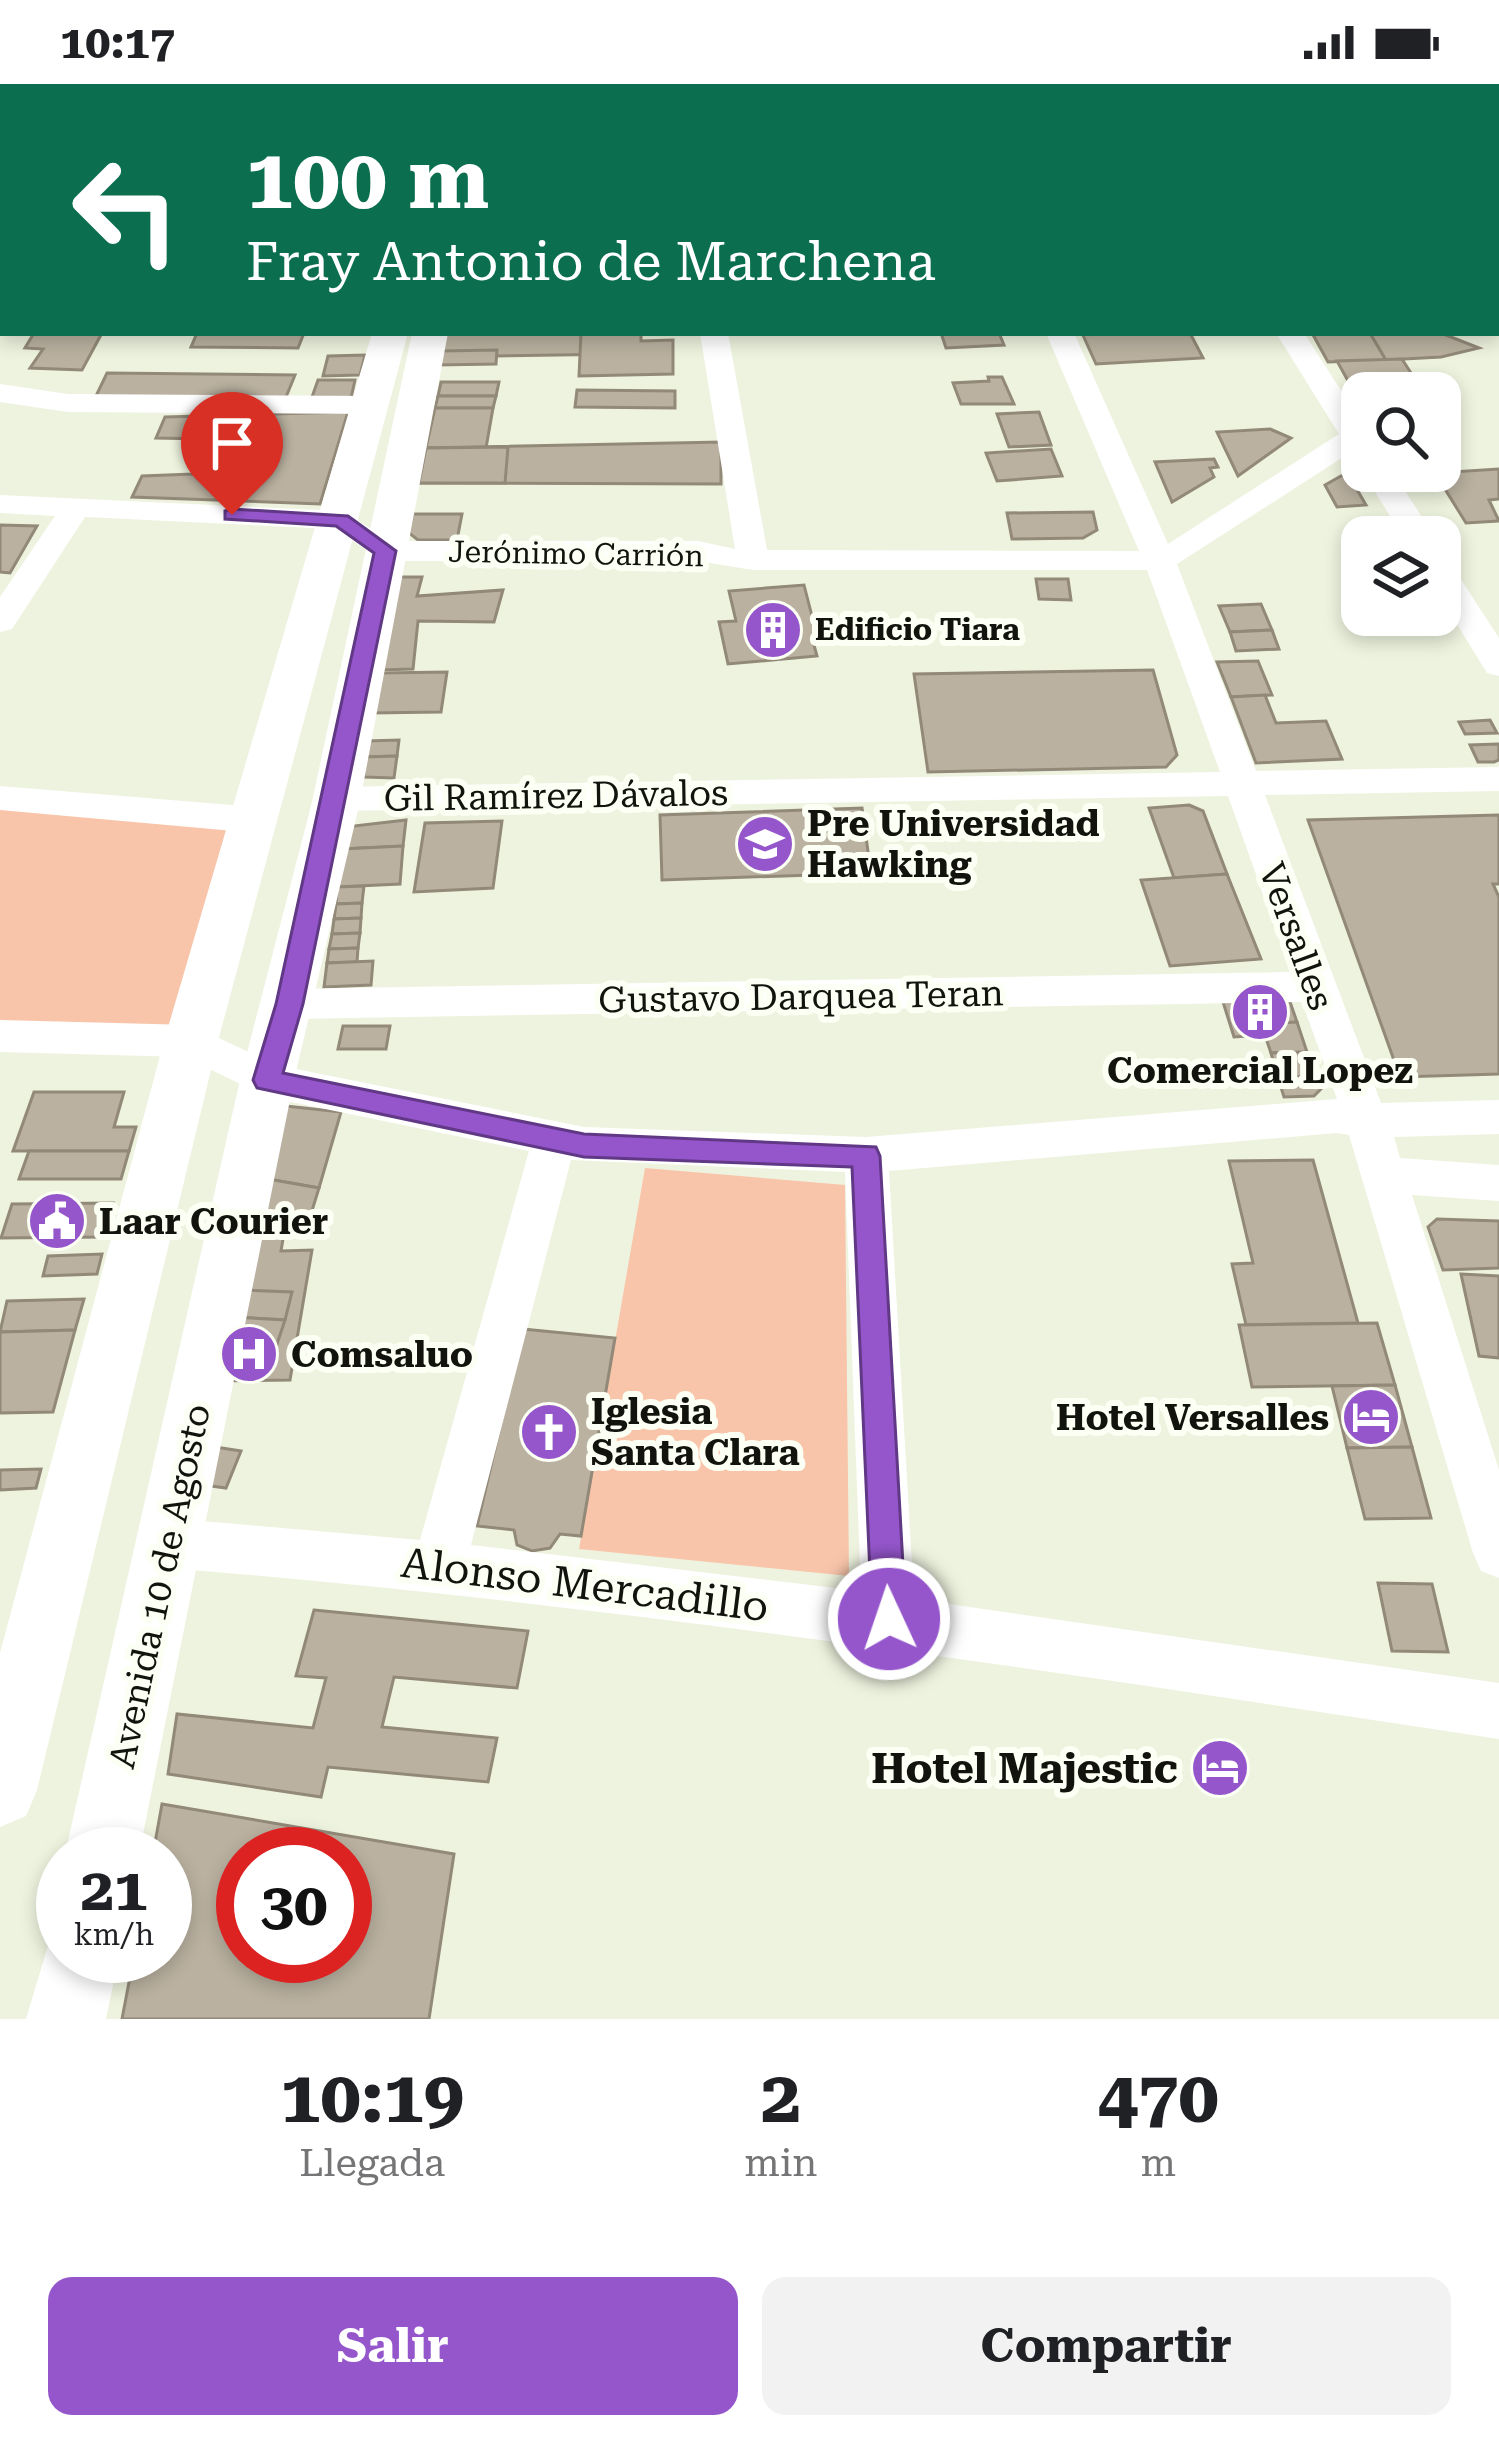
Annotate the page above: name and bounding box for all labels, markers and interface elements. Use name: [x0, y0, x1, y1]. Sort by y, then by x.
text: 10:17: [60, 16, 175, 69]
text: 100 m: [246, 130, 489, 228]
icon: left: [48, 132, 204, 288]
text: Fray Antonio de Marchena: [246, 230, 936, 293]
map controls: [1341, 372, 1461, 636]
button: search: [1341, 372, 1461, 492]
pin: [181, 392, 283, 515]
icon: arrive: [199, 410, 265, 476]
button: layers: [1341, 516, 1461, 636]
street label: Jerónimo Carrión: [448, 534, 704, 573]
building icon: Edificio Tiara: [742, 599, 804, 661]
place label: Edificio Tiara: [815, 612, 1020, 647]
street label: Gil Ramírez Dávalos: [383, 772, 729, 820]
place label: Pre Universidad Hawking: [807, 803, 1100, 886]
school or university icon: Pre Universidad Hawking: [734, 813, 796, 875]
street label: Versalles: [1250, 857, 1342, 1016]
street label: Gustavo Darquea Teran: [598, 972, 1004, 1022]
building icon: Comercial Lopez: [1229, 981, 1291, 1043]
place label: Comercial Lopez: [1107, 1050, 1413, 1092]
public building icon: Laar Courier: [26, 1190, 88, 1252]
place label: Laar Courier: [99, 1201, 328, 1243]
hospital icon: Comsaluo: [218, 1323, 280, 1385]
place label: Comsaluo: [291, 1334, 473, 1376]
hotel icon: Hotel Versalles: [1340, 1386, 1402, 1448]
place label: Iglesia Santa Clara: [591, 1391, 800, 1474]
place label: Hotel Versalles: [1056, 1397, 1329, 1439]
street label: Avenida 10 de Agosto: [101, 1400, 219, 1772]
church icon: Iglesia Santa Clara: [518, 1401, 580, 1463]
street label: Alonso Mercadillo: [399, 1538, 771, 1631]
position arrow: [826, 1556, 952, 1682]
hotel icon: Hotel Majestic: [1189, 1737, 1251, 1799]
place label: Hotel Majestic: [871, 1744, 1178, 1793]
speed limit sign: 30: [216, 1827, 372, 1983]
text: 21: [80, 1854, 148, 1925]
text: km/h: [74, 1917, 154, 1952]
text: 10:19: [280, 2055, 464, 2140]
text: 2: [761, 2055, 801, 2140]
text: 470: [1098, 2055, 1219, 2140]
text: Llegada: [299, 2140, 445, 2186]
text: min: [744, 2140, 818, 2186]
text: m: [1140, 2140, 1176, 2186]
button: Salir: [48, 2277, 738, 2415]
button: Compartir: [762, 2277, 1451, 2415]

